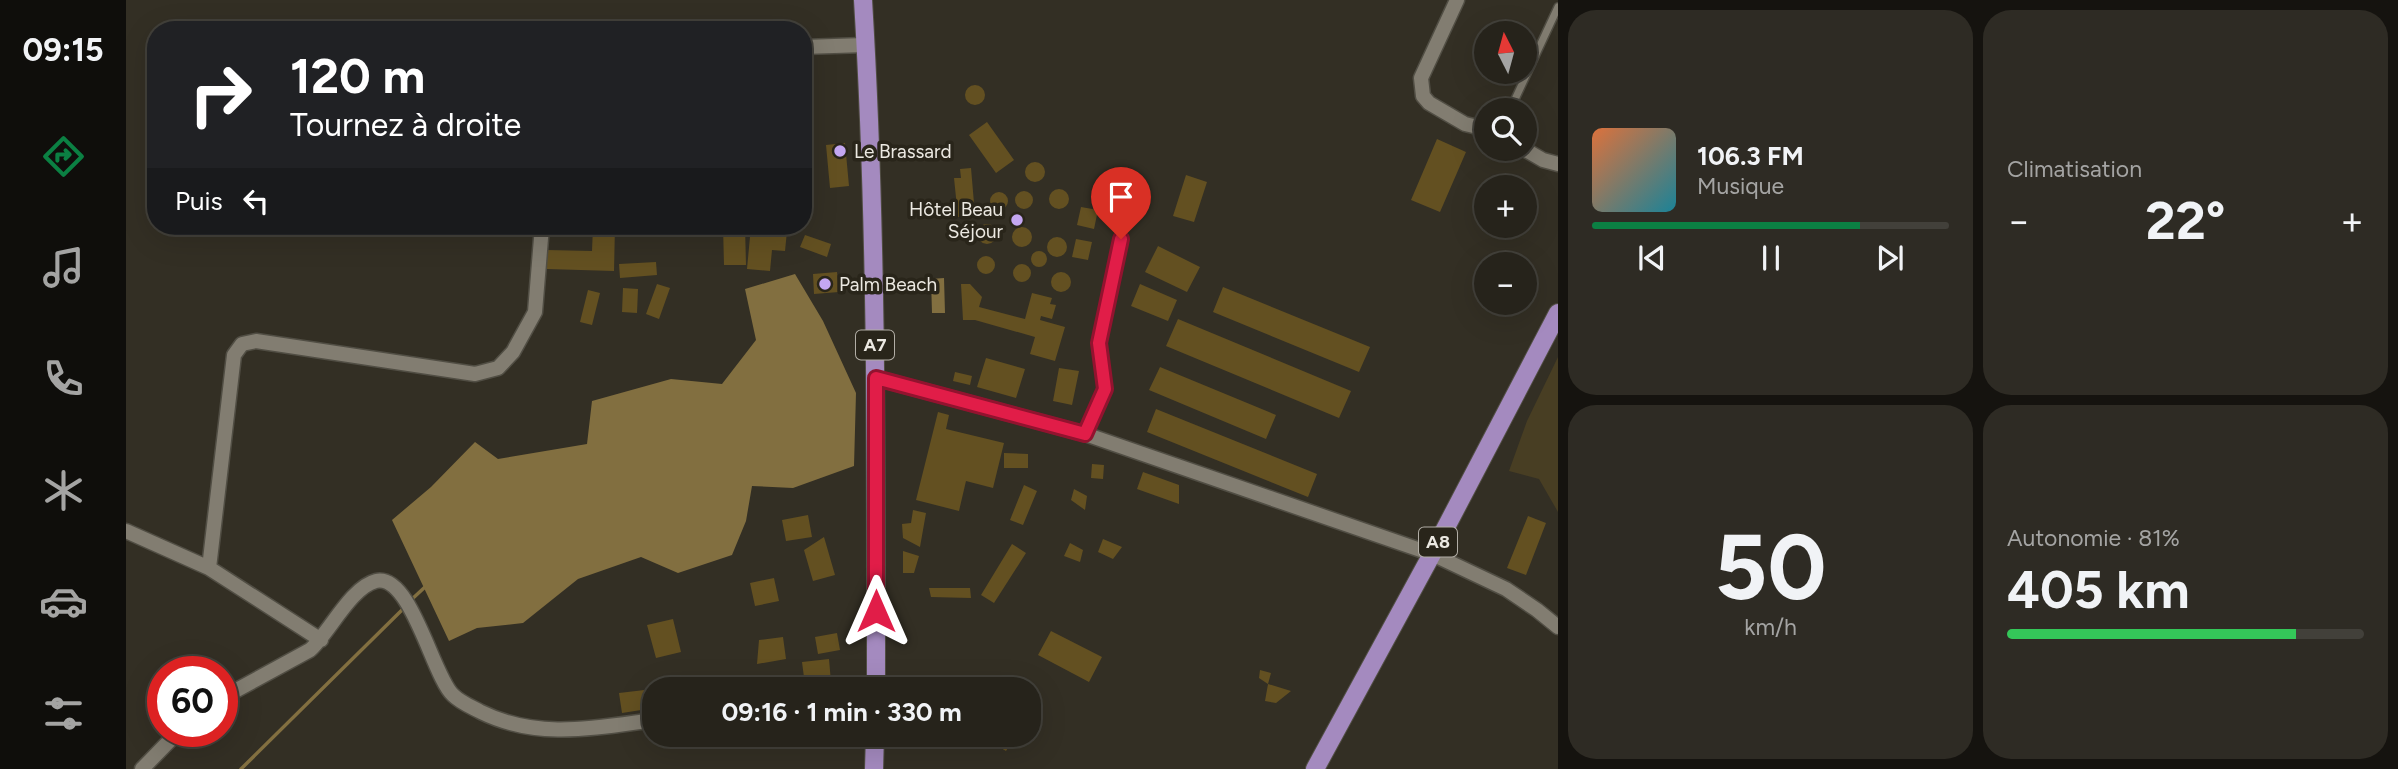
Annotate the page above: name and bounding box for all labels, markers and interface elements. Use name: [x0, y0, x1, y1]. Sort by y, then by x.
north arrow: [1474, 21, 1536, 84]
map controls: [1474, 21, 1537, 315]
text: 09:15: [22, 31, 104, 69]
text: 120 m: [290, 46, 425, 105]
icon: right: [175, 49, 266, 140]
button: search: [1474, 98, 1537, 161]
text: Tournez à droite: [290, 106, 521, 144]
icon: directions: [39, 132, 88, 181]
place label: Le Brassard: [854, 140, 952, 163]
text: 106.3 FM: [1697, 140, 1804, 172]
marker: Le Brassard: [832, 143, 848, 159]
text: Climatisation: [2007, 155, 2142, 183]
pin: [1091, 167, 1151, 239]
text: Musique: [1697, 172, 1784, 200]
button: +: [1474, 175, 1537, 238]
icon: arrive: [1102, 178, 1140, 216]
icon: left: [237, 182, 275, 220]
text: Puis: [175, 185, 223, 217]
text: 22°: [2146, 190, 2225, 252]
place label: Hôtel Beau Séjour: [909, 198, 1004, 243]
text: −: [2007, 198, 2031, 244]
text: +: [2340, 198, 2364, 244]
marker: Hôtel Beau Séjour: [1009, 212, 1025, 228]
icon: previous: [1633, 239, 1671, 277]
icon: pause: [1752, 239, 1790, 277]
icon: next: [1871, 239, 1909, 277]
icon: music: [39, 243, 88, 292]
button: −: [1474, 252, 1537, 315]
place label: Palm Beach: [839, 273, 937, 296]
marker: Palm Beach: [817, 276, 833, 292]
road number: A7: [856, 330, 894, 360]
icon: phone: [39, 354, 88, 403]
icon: climate: [39, 466, 88, 515]
text: 50: [1715, 513, 1826, 622]
text: Autonomie · 81%: [2007, 524, 2180, 552]
road number: A8: [1419, 528, 1457, 556]
text: 405 km: [2007, 559, 2190, 621]
position arrow: [839, 574, 913, 648]
icon: car: [39, 577, 88, 626]
text: km/h: [1744, 613, 1797, 641]
speed limit sign: 60: [147, 656, 238, 747]
icon: filters: [39, 689, 88, 738]
text: 09:16 · 1 min · 330 m: [721, 696, 962, 728]

